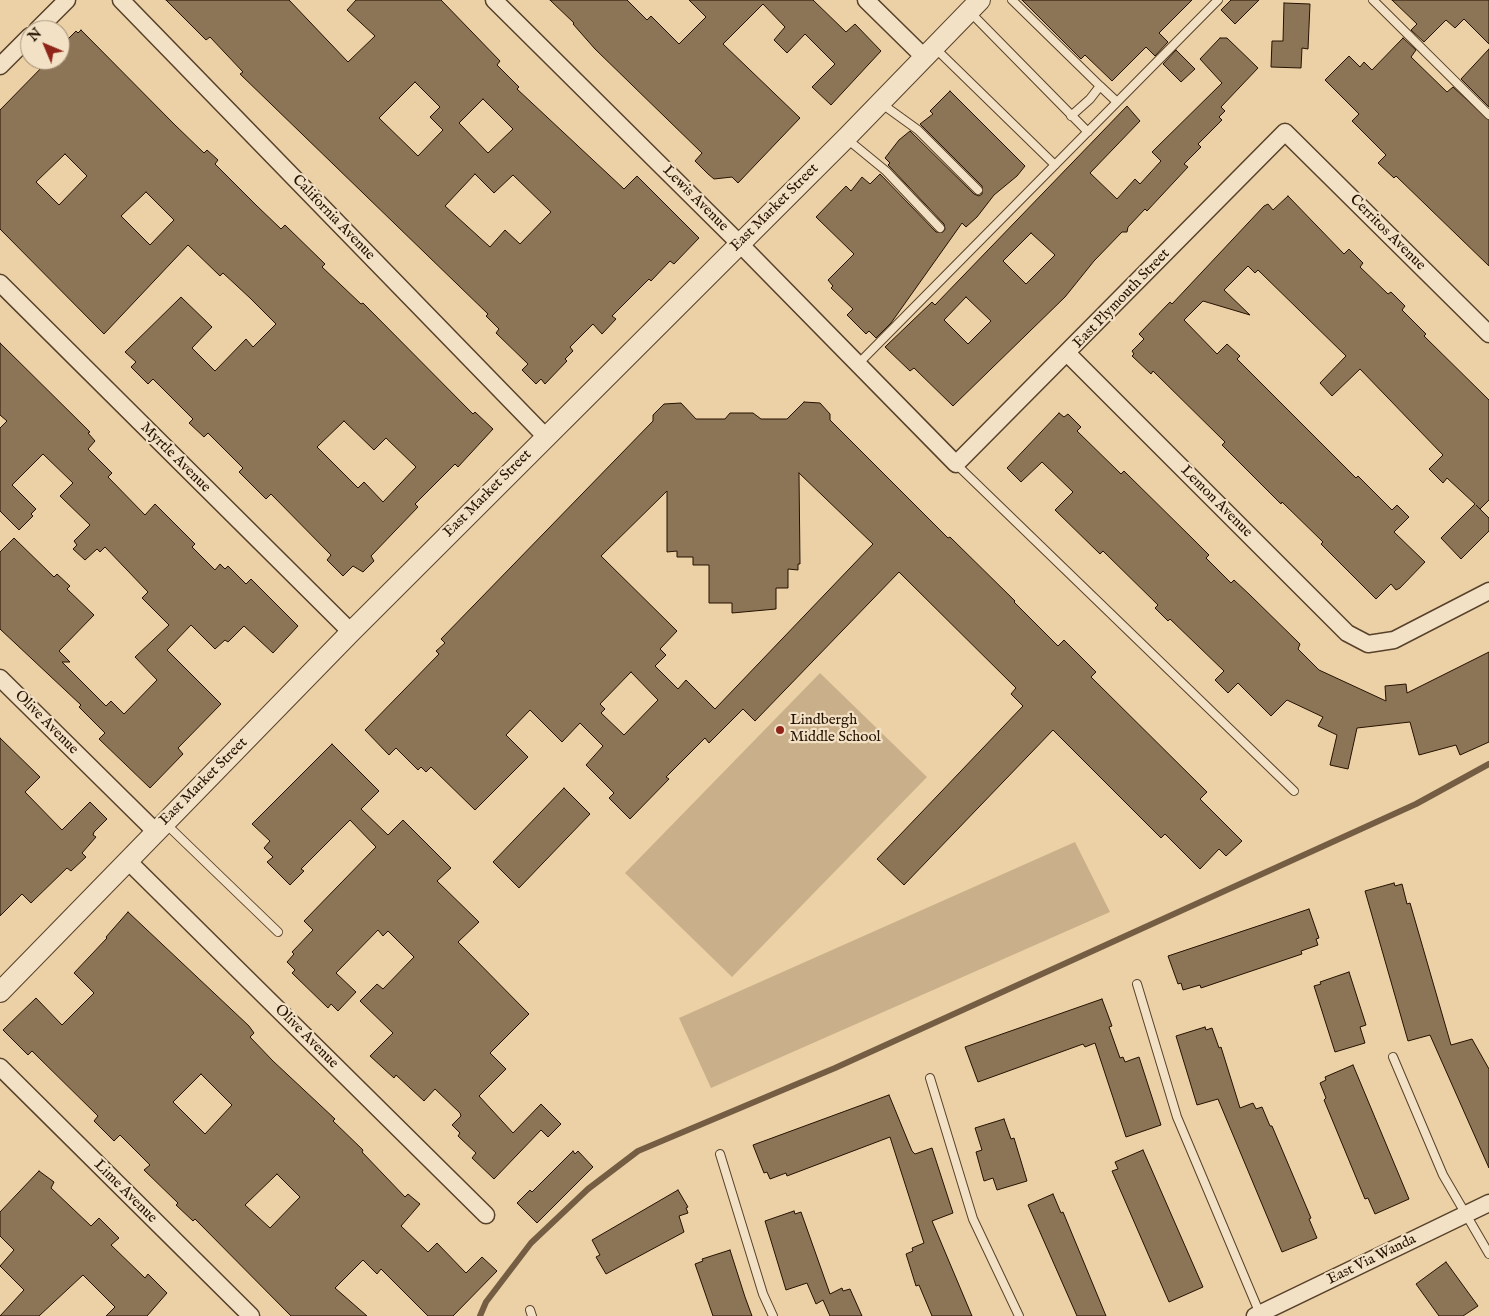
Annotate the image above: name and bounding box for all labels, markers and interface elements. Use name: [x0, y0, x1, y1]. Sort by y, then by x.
north arrow: [20, 20, 70, 70]
text: N: [24, 24, 46, 46]
street label: East Market Street: [727, 160, 823, 256]
street label: Lewis Avenue: [658, 162, 732, 236]
street label: California Avenue: [288, 172, 378, 264]
street label: Cerritos Avenue: [1345, 191, 1429, 275]
street label: East Plymouth Street: [1070, 245, 1174, 353]
street label: Myrtle Avenue: [136, 419, 214, 497]
street label: East Market Street: [440, 446, 536, 542]
street label: Lemon Avenue: [1176, 462, 1256, 542]
street label: Olive Avenue: [10, 687, 82, 759]
place label: Lindbergh Middle School: [790, 712, 881, 747]
marker: Lindbergh Middle School: [774, 724, 786, 736]
street label: East Market Street: [156, 734, 252, 830]
street label: Olive Avenue: [270, 1001, 342, 1073]
street label: Lime Avenue: [90, 1157, 160, 1227]
street label: East Via Wanda: [1325, 1231, 1419, 1289]

